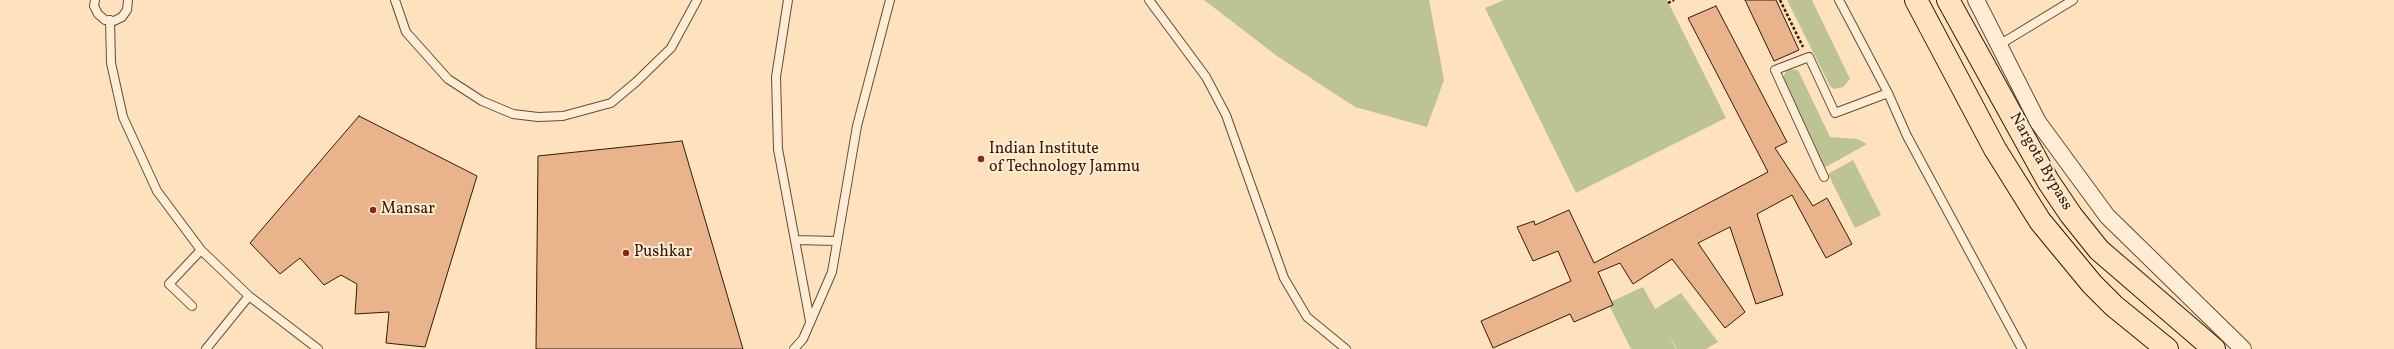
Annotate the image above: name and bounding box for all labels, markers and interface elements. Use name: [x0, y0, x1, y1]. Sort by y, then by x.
street label: Nargota Bypass: [2004, 110, 2076, 214]
place label: Indian Institute of Technology Jammu: [989, 140, 1140, 178]
marker: Indian Institute of Technology Jammu: [976, 154, 986, 164]
place label: Mansar: [381, 200, 435, 220]
marker: Mansar: [368, 205, 378, 215]
place label: Pushkar: [634, 243, 692, 263]
marker: Pushkar: [621, 248, 631, 258]

